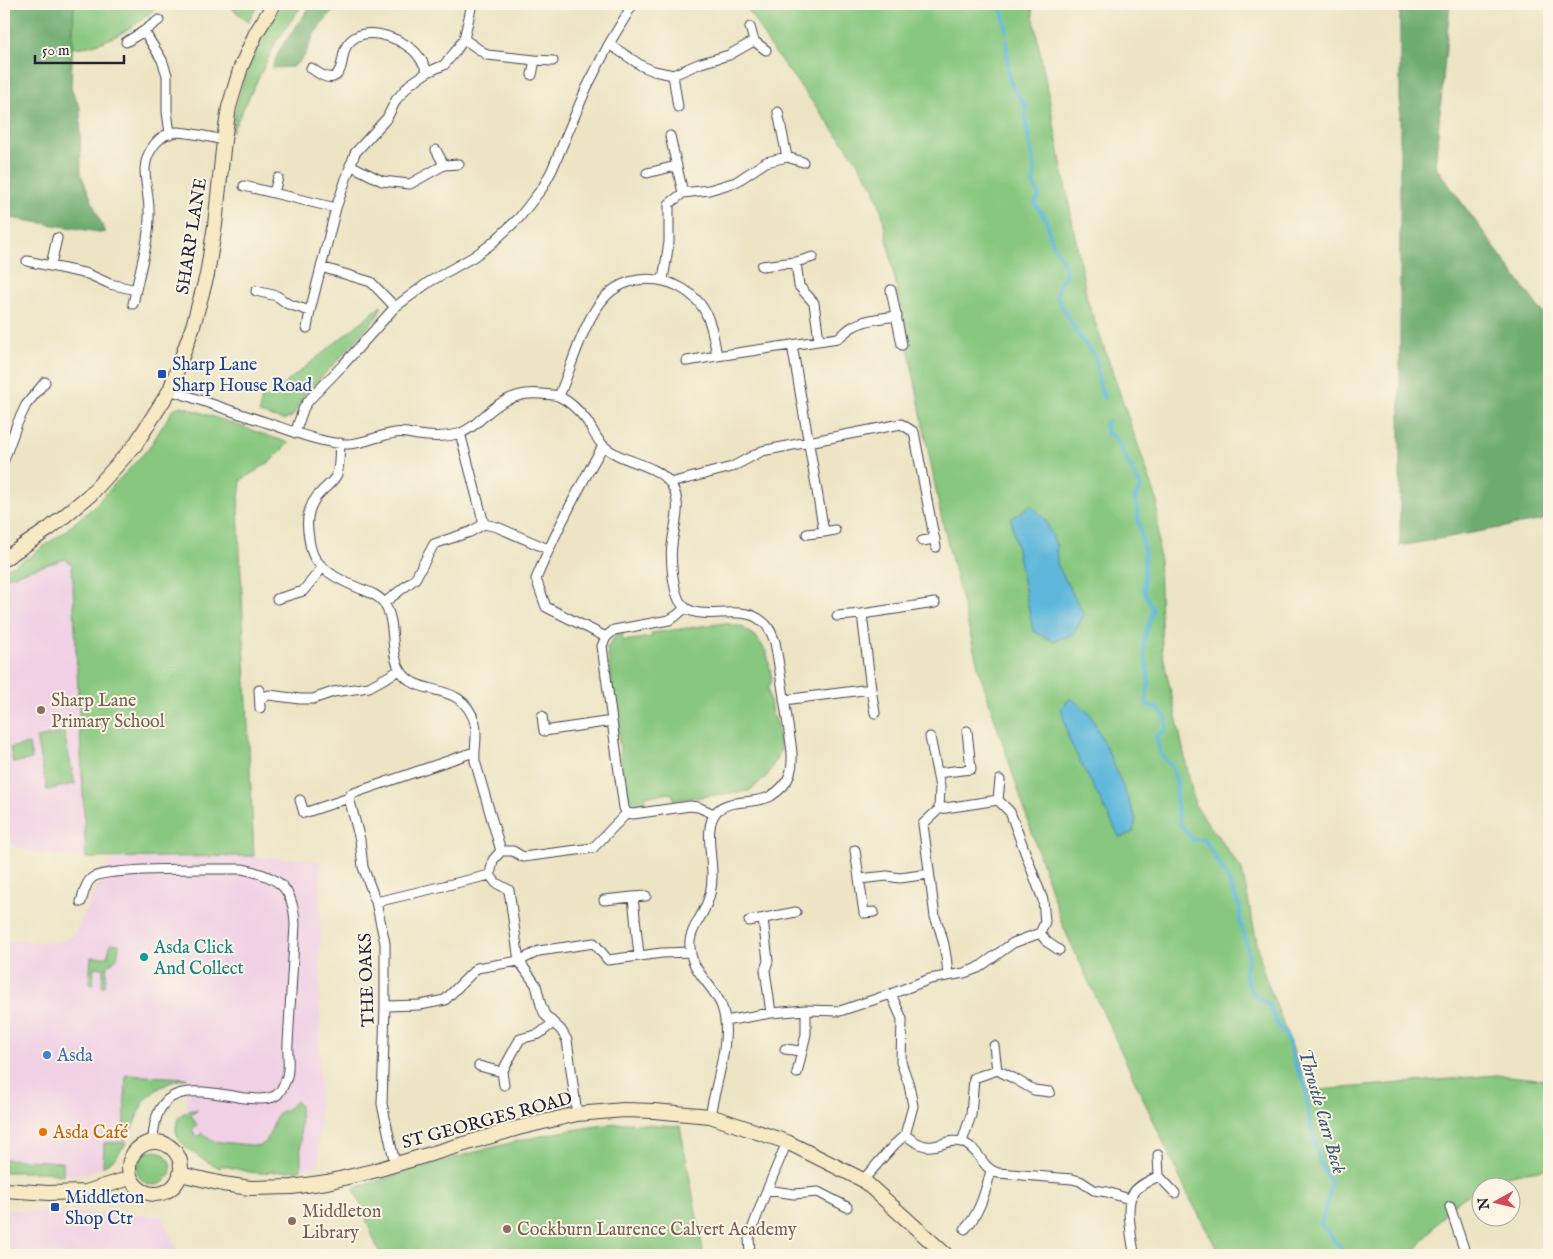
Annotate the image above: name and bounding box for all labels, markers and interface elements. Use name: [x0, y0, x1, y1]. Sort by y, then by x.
scale bar: [35, 32, 124, 64]
text: 50 m: [42, 41, 70, 60]
street label: SHARP LANE: [172, 176, 213, 296]
place label: Sharp Lane Sharp House Road: [172, 354, 313, 398]
marker: Sharp Lane Sharp House Road: [156, 368, 168, 380]
place label: Sharp Lane Primary School: [51, 690, 165, 734]
marker: Sharp Lane Primary School: [35, 704, 47, 716]
street label: THE OAKS: [354, 933, 381, 1027]
place label: Asda Click And Collect: [153, 937, 244, 981]
marker: Asda Click And Collect: [138, 951, 150, 963]
place label: Asda: [56, 1045, 93, 1068]
water label: Throstle Carr Beck: [1292, 1046, 1350, 1177]
marker: Asda: [41, 1049, 53, 1061]
street label: ST GEORGES ROAD: [400, 1088, 575, 1155]
place label: Asda Café: [52, 1122, 128, 1145]
marker: Asda Café: [37, 1126, 49, 1138]
north arrow: [1470, 1176, 1520, 1226]
place label: Middleton Shop Ctr: [65, 1187, 145, 1231]
text: N: [1474, 1196, 1494, 1212]
marker: Middleton Shop Ctr: [49, 1201, 61, 1213]
place label: Middleton Library: [302, 1201, 382, 1245]
marker: Middleton Library: [286, 1215, 298, 1227]
place label: Cockburn Laurence Calvert Academy: [517, 1219, 797, 1242]
marker: Cockburn Laurence Calvert Academy: [501, 1223, 513, 1235]

